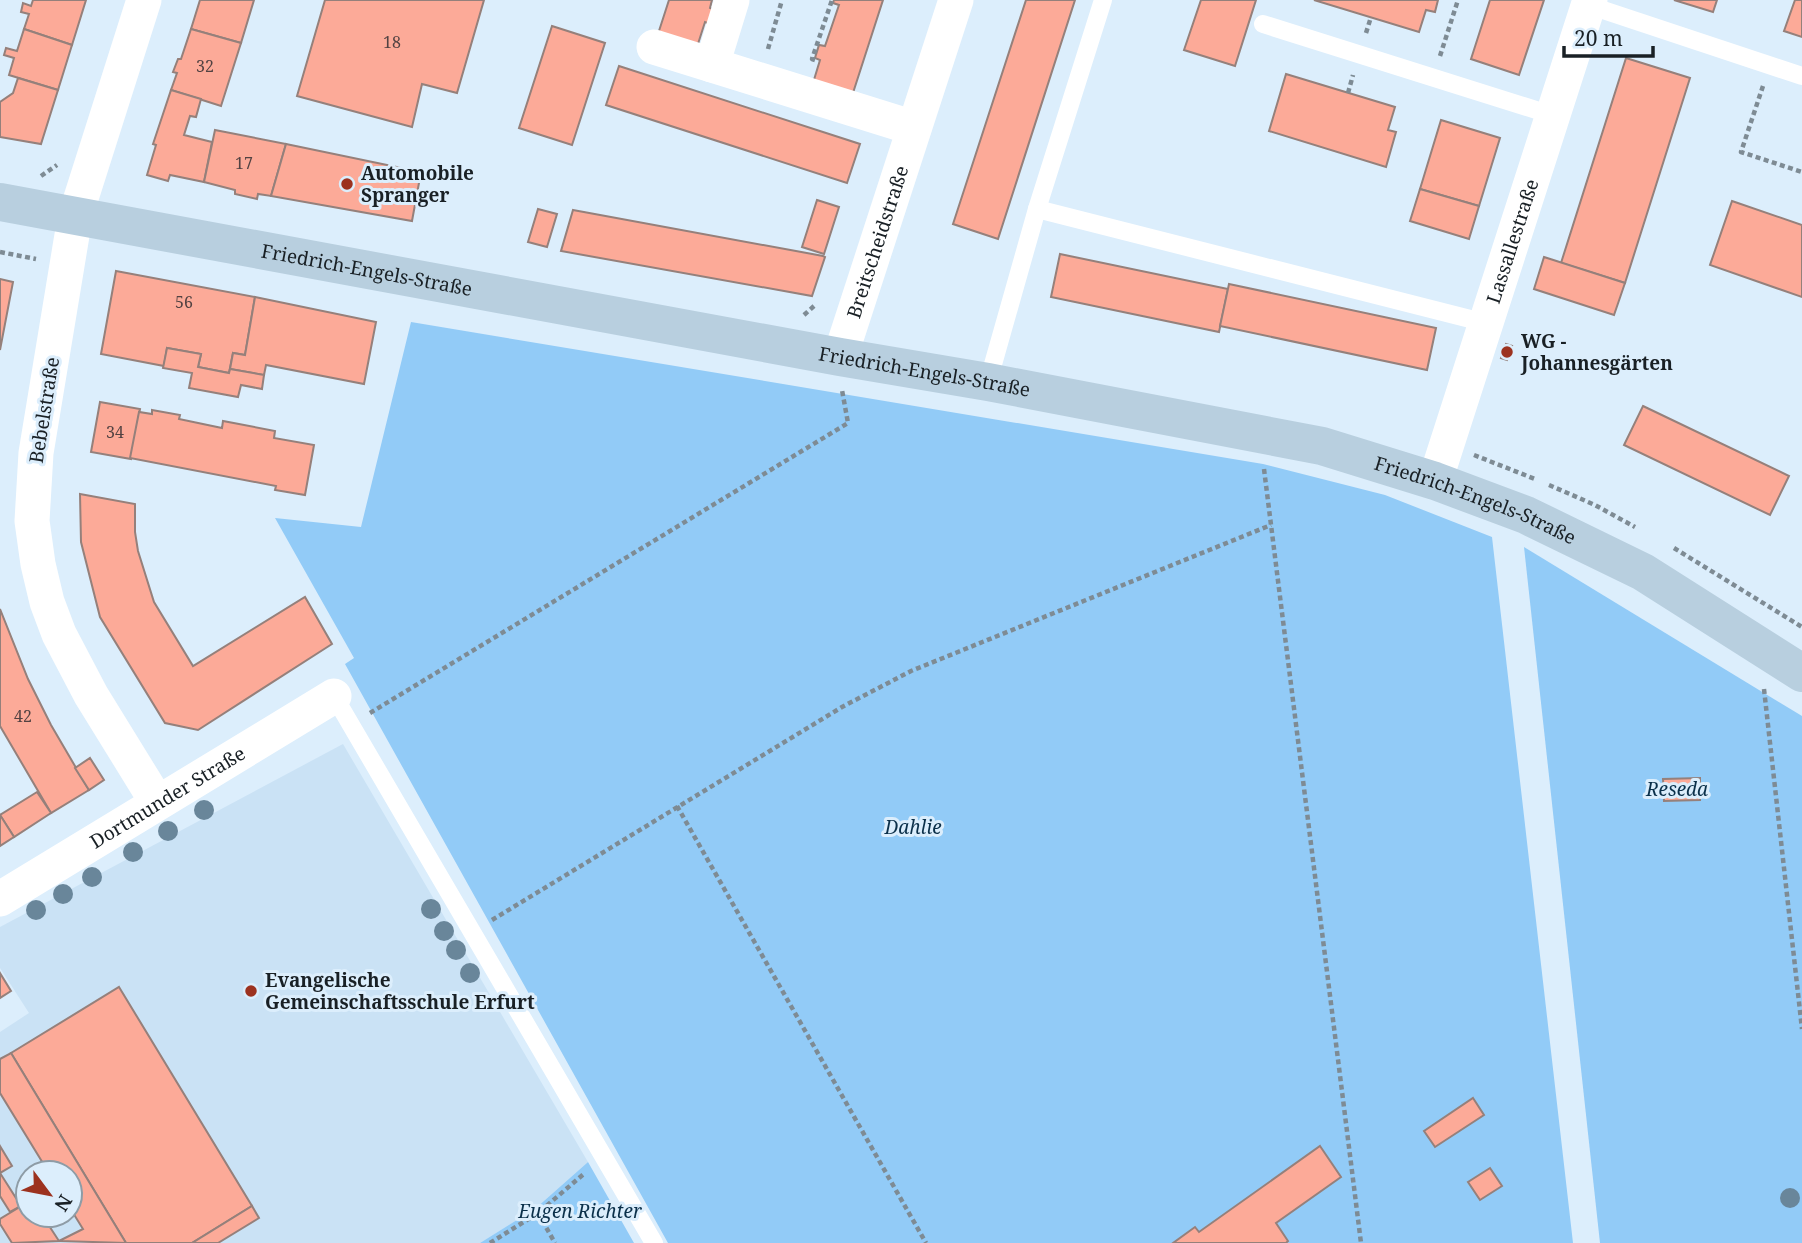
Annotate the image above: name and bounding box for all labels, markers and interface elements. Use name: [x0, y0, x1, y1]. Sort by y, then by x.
scale bar: [1564, 14, 1653, 58]
text: 20 m: [1574, 24, 1623, 52]
house number: 18: [383, 31, 401, 53]
house number: 32: [196, 55, 214, 77]
house number: 17: [235, 152, 253, 174]
place label: Automobile Spranger: [361, 160, 474, 208]
street label: Breitscheidstraße: [840, 162, 914, 322]
marker: Automobile Spranger: [339, 176, 355, 192]
street label: Lassallestraße: [1480, 176, 1545, 307]
street label: Friedrich-Engels-Straße: [259, 237, 474, 302]
house number: 56: [175, 291, 193, 313]
place label: WG - Johannesgärten: [1520, 328, 1673, 376]
street label: Friedrich-Engels-Straße: [817, 340, 1032, 403]
marker: WG - Johannesgärten: [1499, 344, 1515, 360]
street label: Bebelstraße: [23, 355, 65, 465]
house number: 34: [106, 421, 124, 443]
street label: Friedrich-Engels-Straße: [1371, 450, 1580, 550]
house number: 42: [14, 705, 32, 727]
street label: Dortmunder Straße: [85, 740, 250, 854]
park label: Reseda: [1645, 776, 1708, 802]
park label: Dahlie: [883, 814, 942, 840]
place label: Evangelische Gemeinschaftsschule Erfurt: [265, 967, 535, 1015]
marker: Evangelische Gemeinschaftsschule Erfurt: [243, 983, 259, 999]
north arrow: [14, 1159, 84, 1229]
text: N: [48, 1190, 78, 1216]
park label: Eugen Richter: [517, 1198, 642, 1224]

